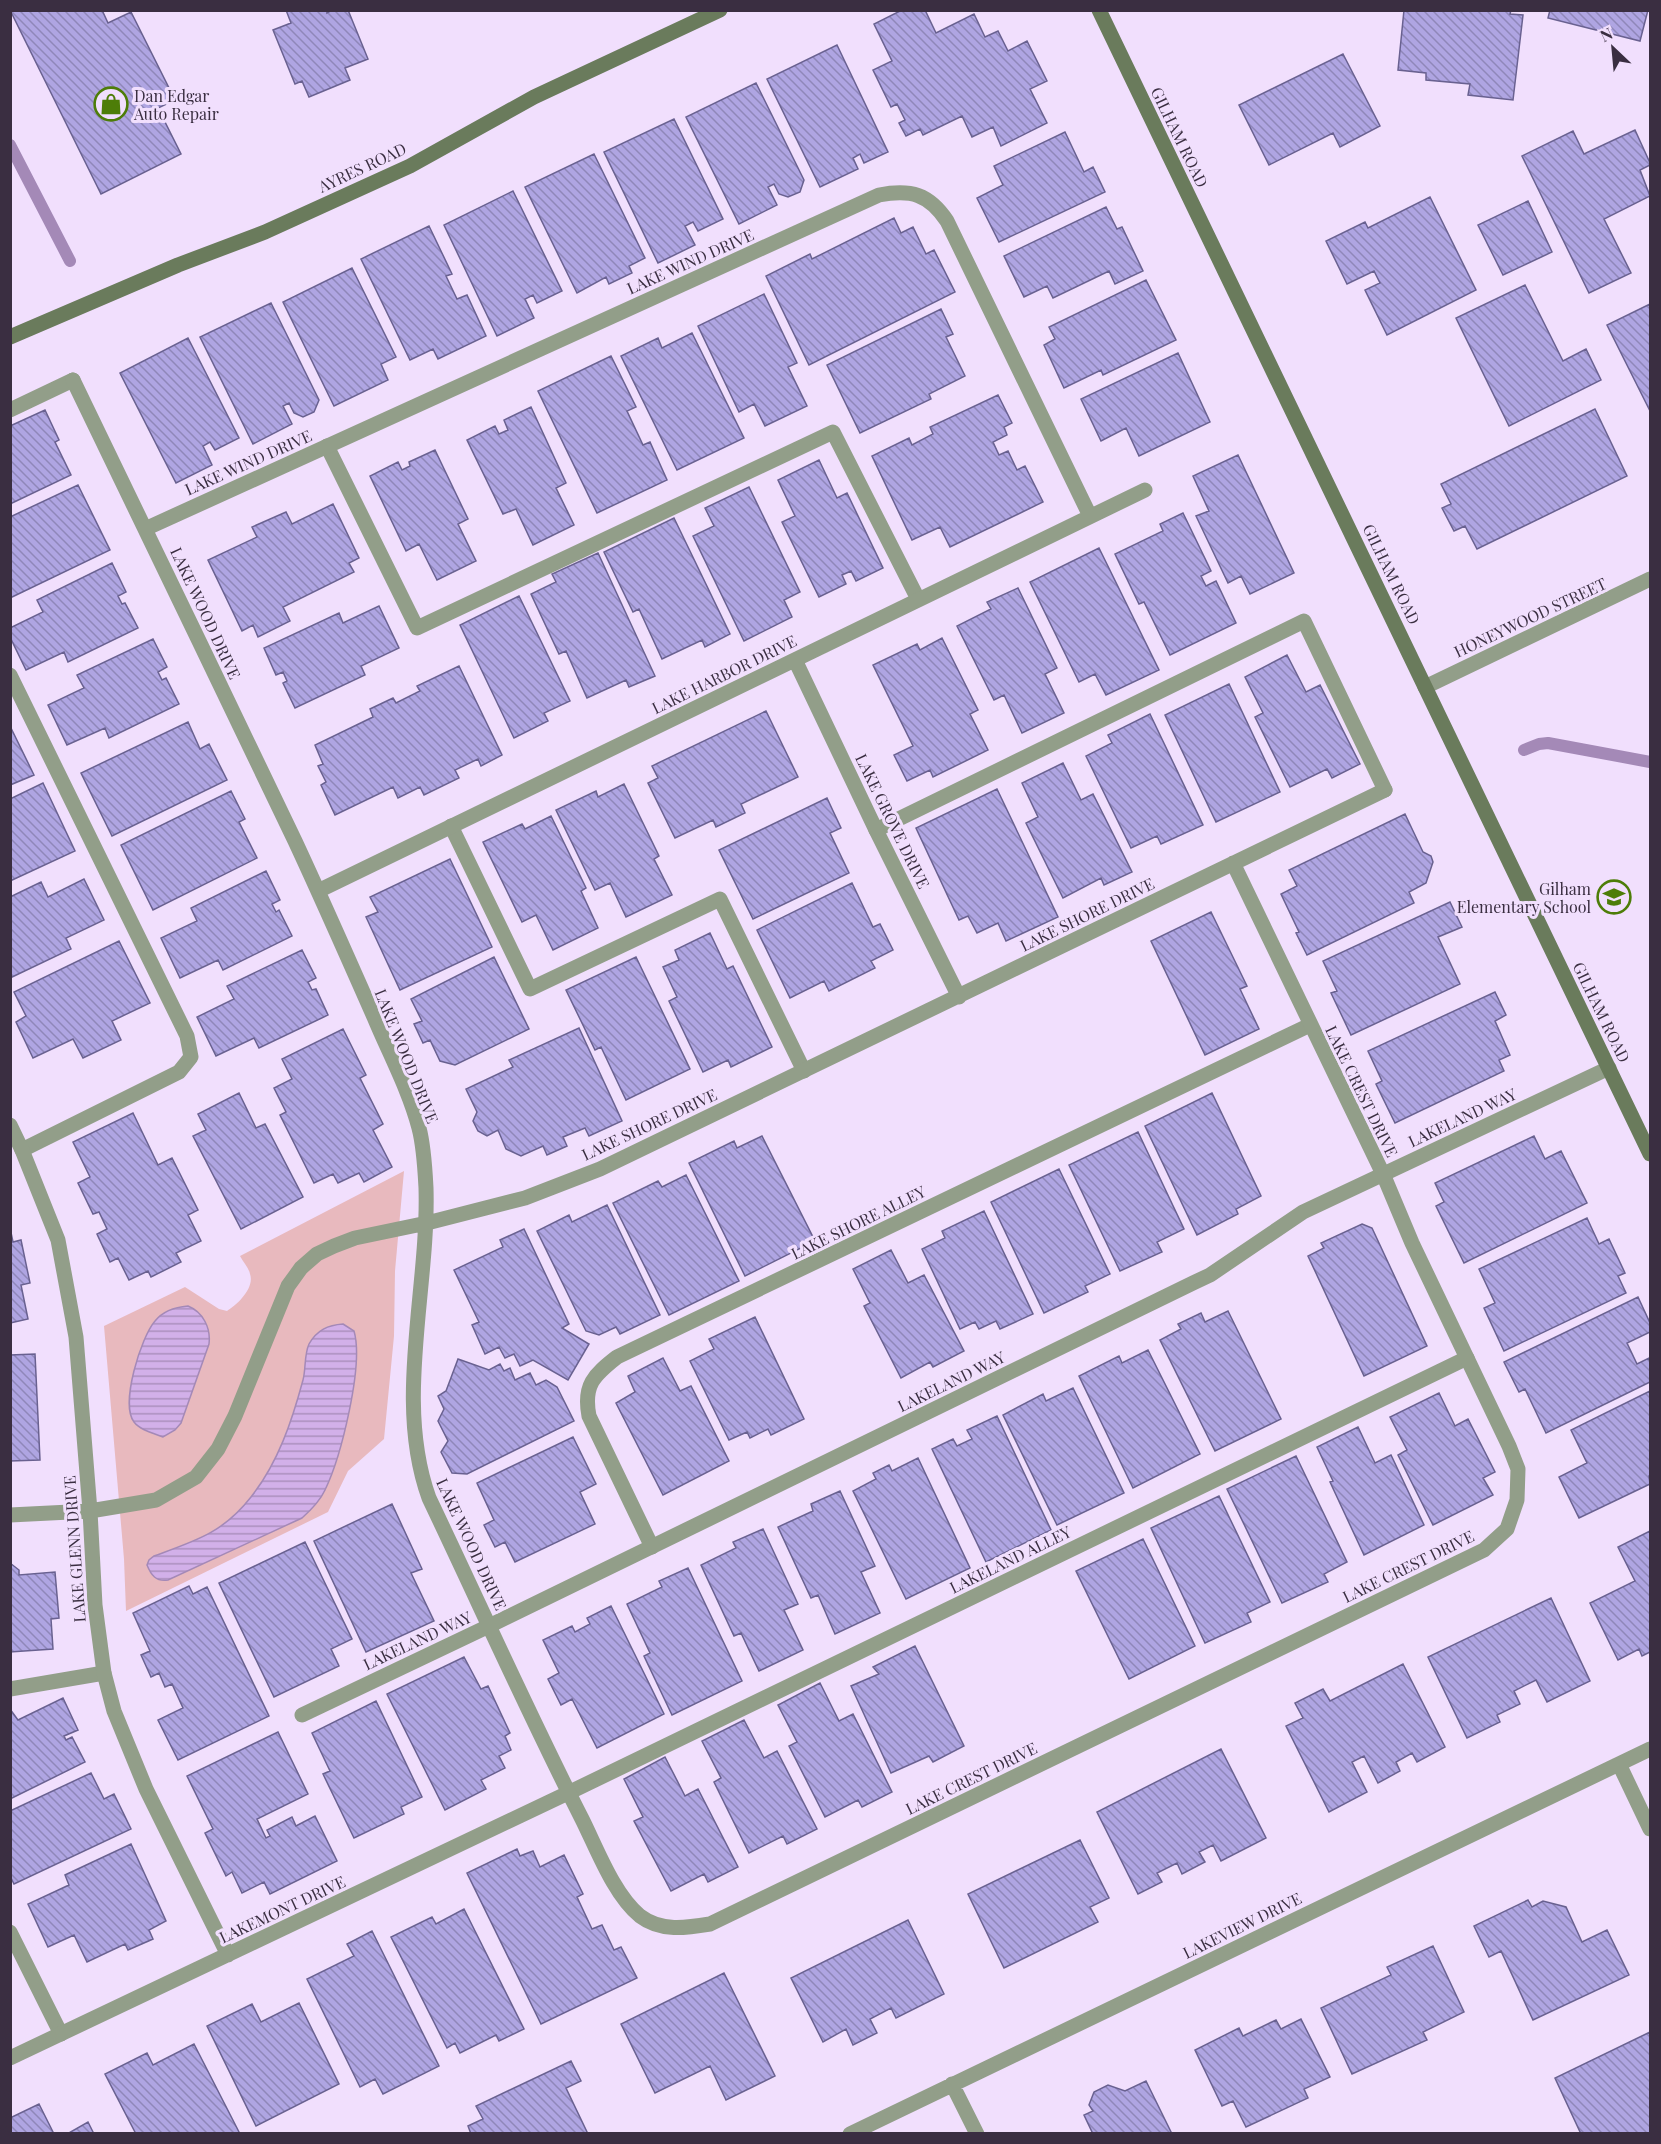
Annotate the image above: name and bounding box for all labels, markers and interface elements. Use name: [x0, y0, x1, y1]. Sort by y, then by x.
north arrow: [1583, 18, 1643, 78]
text: N: [1596, 22, 1616, 46]
street label: GILHAM ROAD: [1147, 83, 1213, 191]
place label: Dan Edgar Auto Repair: [133, 85, 219, 124]
shop icon: Dan Edgar Auto Repair: [93, 86, 129, 122]
street label: AYRES ROAD: [314, 137, 409, 197]
street label: LAKE WIND DRIVE: [623, 224, 757, 298]
street label: LAKE WIND DRIVE: [181, 425, 315, 499]
street label: GILHAM ROAD: [1359, 520, 1425, 628]
street label: LAKE WOOD DRIVE: [166, 544, 246, 682]
street label: HONEYWOOD STREET: [1450, 572, 1610, 662]
street label: LAKE HARBOR DRIVE: [648, 630, 800, 718]
street label: LAKE GROVE DRIVE: [851, 750, 935, 892]
street label: LAKE SHORE DRIVE: [1016, 872, 1158, 956]
place label: Gilham Elementary School: [1457, 878, 1591, 917]
school or university icon: Gilham Elementary School: [1596, 879, 1632, 915]
street label: GILHAM ROAD: [1569, 958, 1635, 1066]
street label: LAKE WOOD DRIVE: [370, 986, 444, 1126]
street label: LAKE CREST DRIVE: [1321, 1022, 1403, 1160]
street label: LAKELAND WAY: [1404, 1082, 1520, 1151]
street label: LAKE SHORE DRIVE: [578, 1083, 720, 1165]
street label: LAKE SHORE ALLEY: [787, 1180, 929, 1264]
street label: LAKELAND WAY: [894, 1346, 1009, 1416]
street label: LAKE GLENN DRIVE: [58, 1475, 90, 1623]
street label: LAKE WOOD DRIVE: [432, 1475, 512, 1613]
street label: LAKELAND ALLEY: [946, 1520, 1075, 1598]
street label: LAKE CREST DRIVE: [1339, 1525, 1477, 1607]
street label: LAKELAND WAY: [359, 1605, 475, 1674]
street label: LAKE CREST DRIVE: [902, 1737, 1040, 1819]
street label: LAKEMONT DRIVE: [216, 1871, 348, 1947]
street label: LAKEVIEW DRIVE: [1179, 1887, 1305, 1963]

